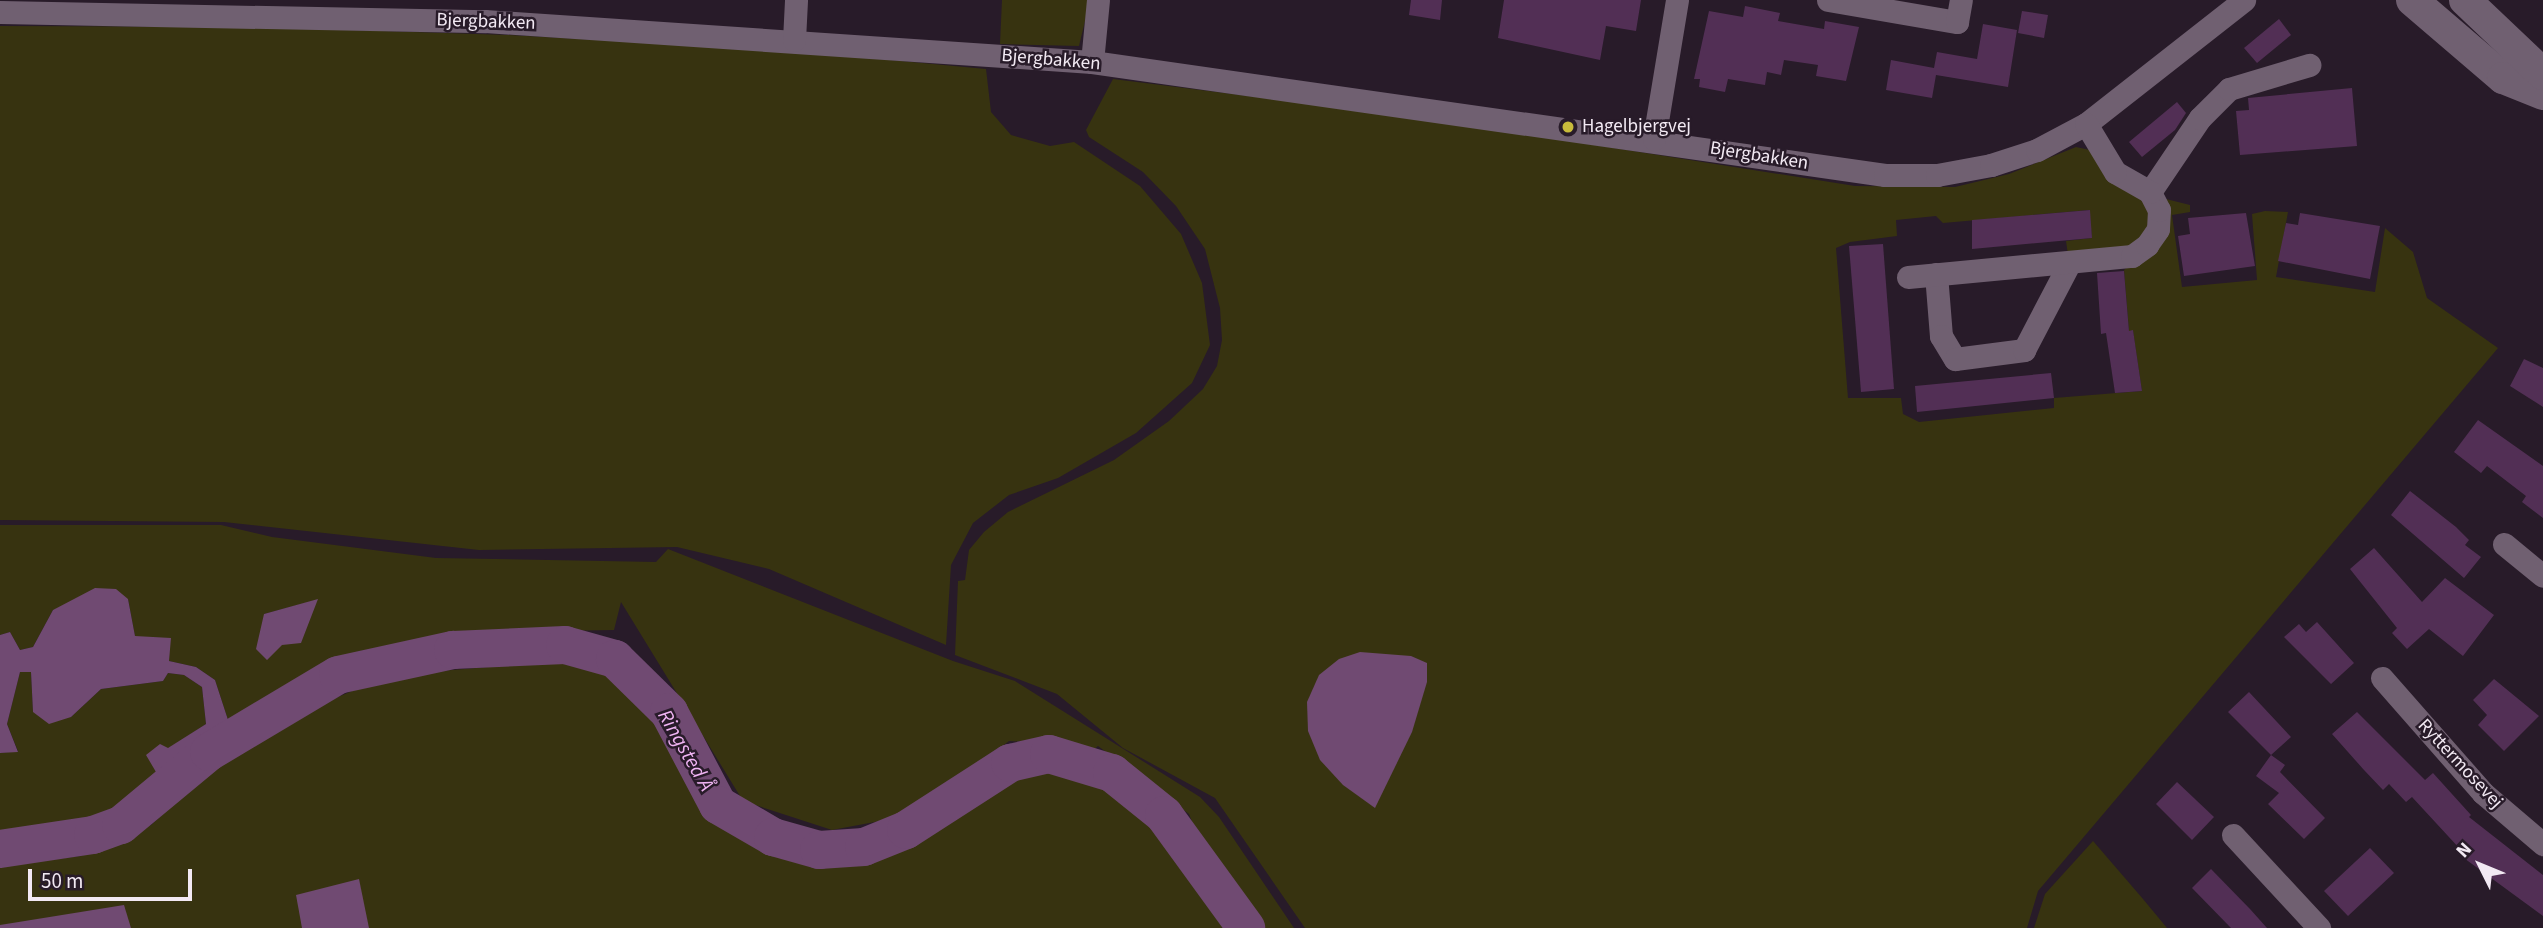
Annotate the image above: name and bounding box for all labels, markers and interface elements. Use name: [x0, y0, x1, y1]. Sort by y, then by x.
street label: Bjergbakken: [436, 9, 536, 35]
street label: Bjergbakken: [1001, 44, 1101, 76]
place label: Hagelbjergvej: [1582, 116, 1691, 138]
marker: Hagelbjergvej: [1560, 119, 1576, 135]
street label: Bjergbakken: [1708, 137, 1810, 175]
water label: Ringsted Å: [653, 705, 719, 795]
street label: Ryttermosevej: [2413, 714, 2507, 814]
north arrow: [2445, 830, 2515, 900]
text: N: [2450, 837, 2478, 864]
scale bar: [32, 855, 196, 899]
text: 50 m: [41, 866, 83, 896]

